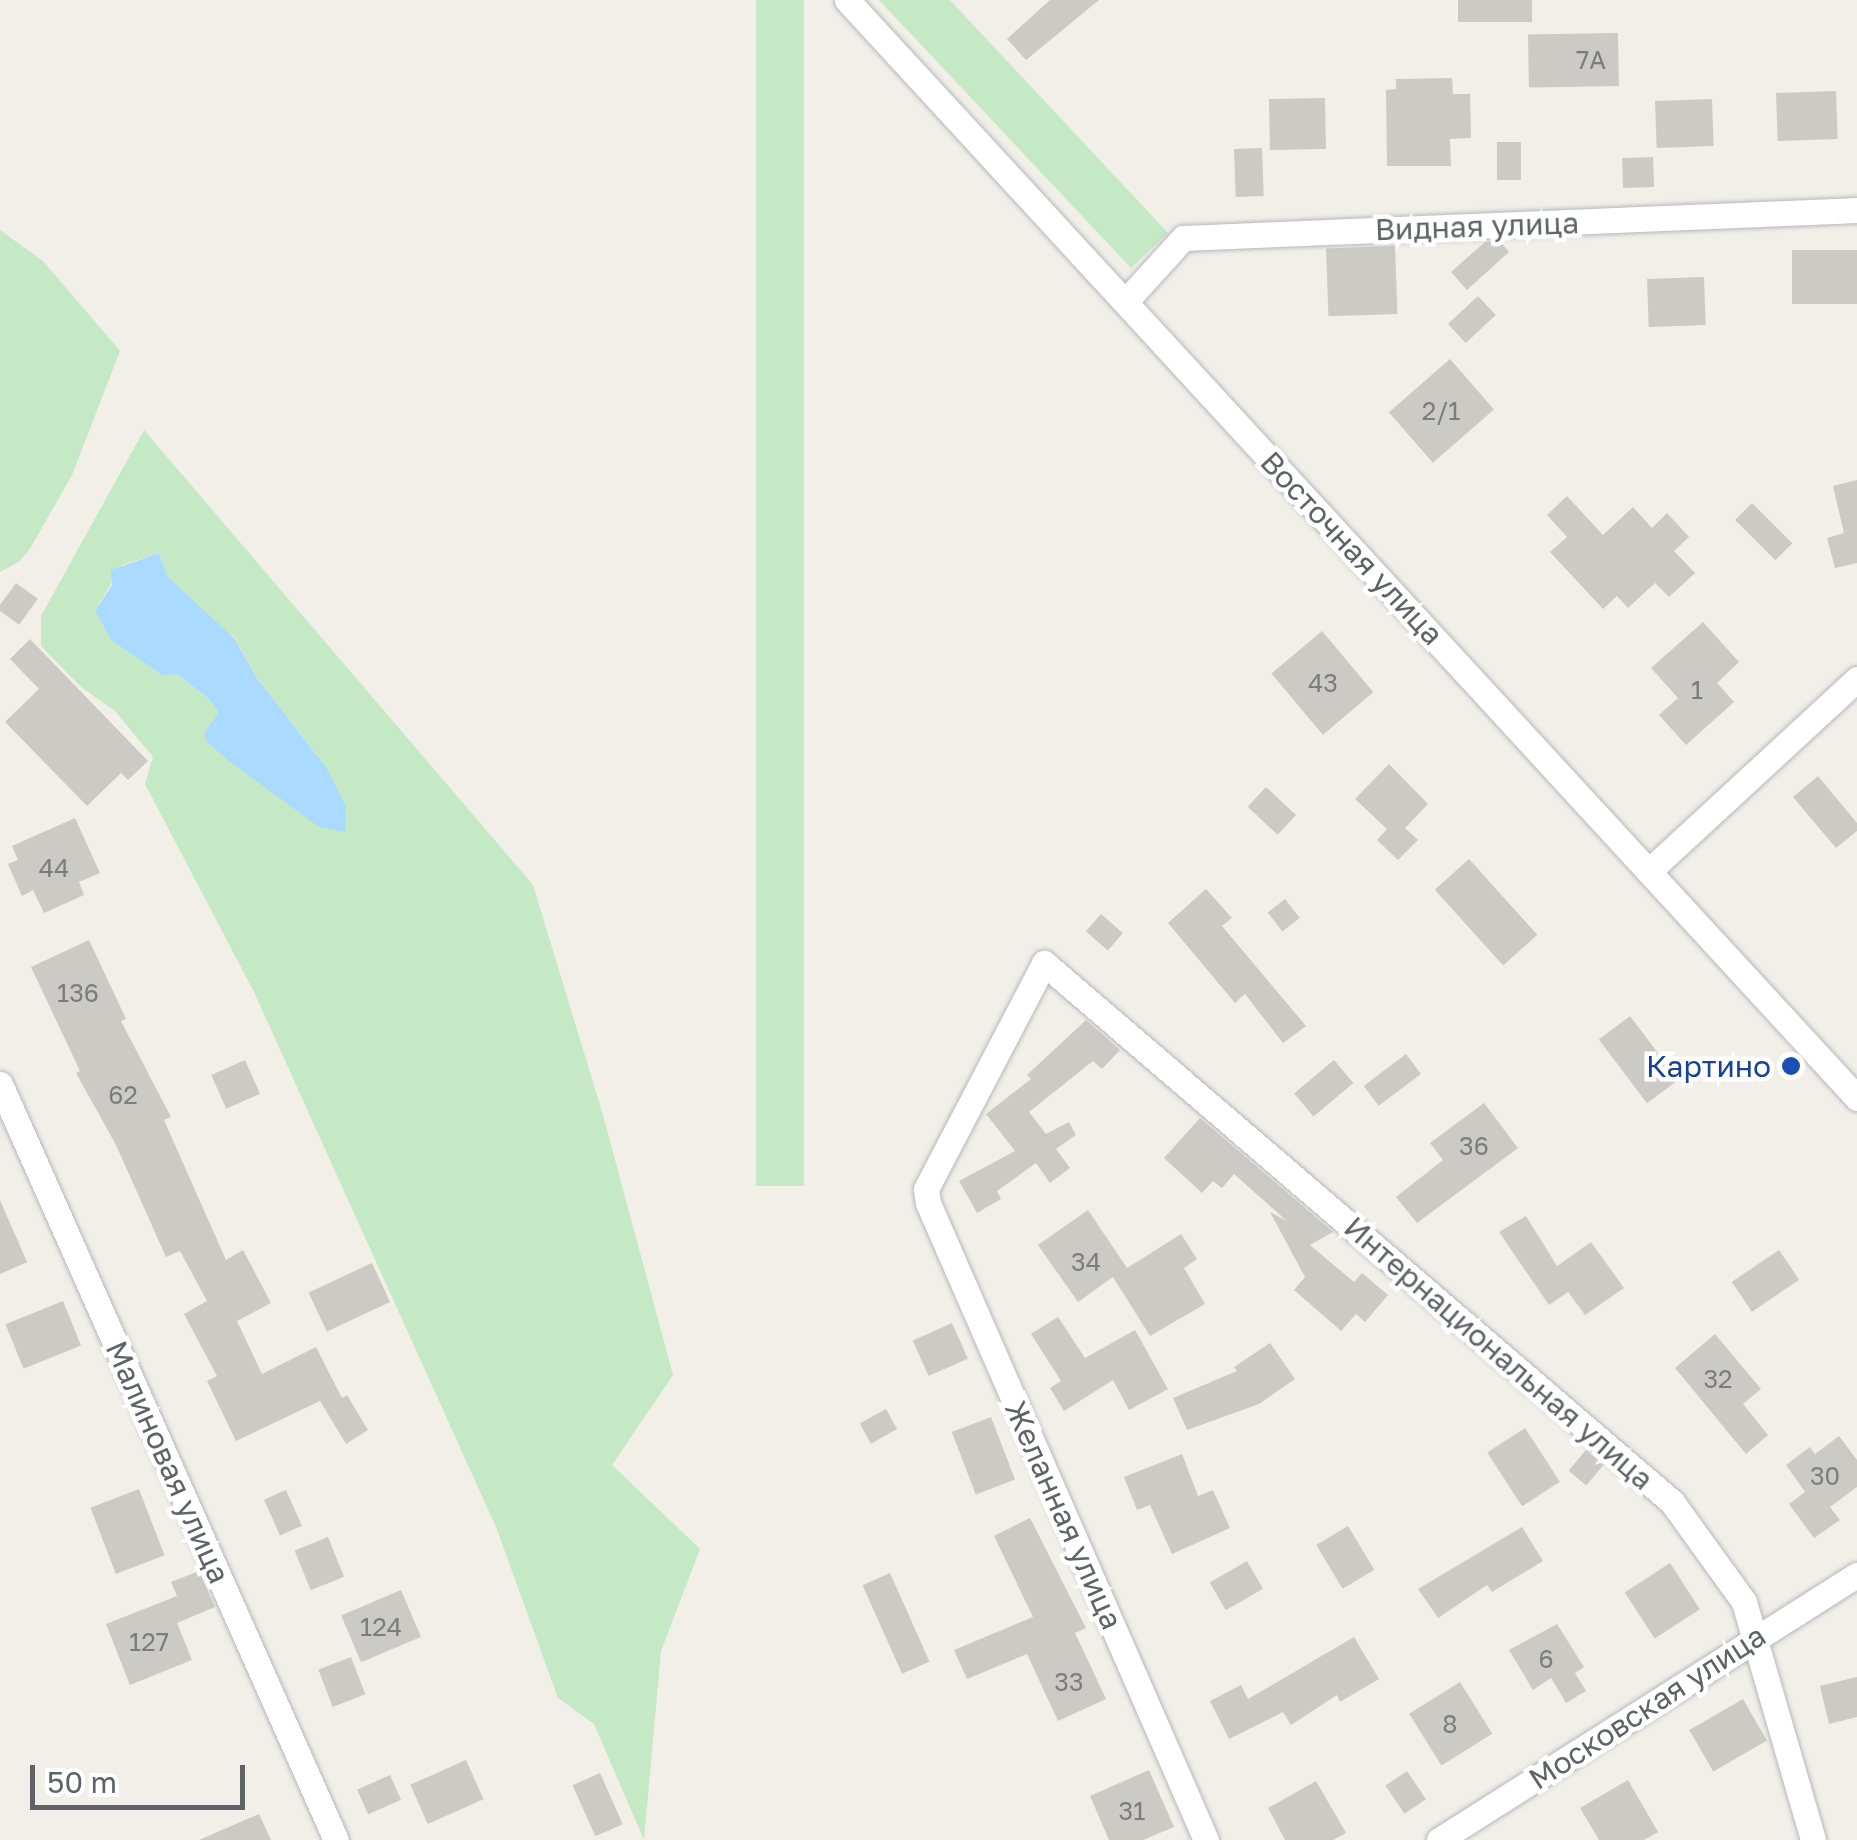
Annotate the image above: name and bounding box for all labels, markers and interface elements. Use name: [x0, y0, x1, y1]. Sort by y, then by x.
house number: 7А: [1576, 45, 1606, 75]
street label: Видная улица: [1374, 204, 1580, 248]
house number: 2/1: [1422, 396, 1460, 426]
street label: Восточная улица: [1253, 444, 1451, 652]
house number: 43: [1308, 668, 1338, 698]
house number: 1: [1691, 675, 1703, 705]
house number: 44: [39, 853, 69, 883]
house number: 136: [57, 978, 99, 1008]
place label: Картино: [1646, 1048, 1771, 1084]
marker: Картино: [1780, 1055, 1802, 1077]
house number: 62: [108, 1080, 138, 1110]
house number: 36: [1459, 1131, 1489, 1161]
street label: Интернациональная улица: [1337, 1209, 1661, 1497]
house number: 34: [1071, 1247, 1101, 1277]
street label: Малиновая улица: [98, 1335, 238, 1589]
house number: 32: [1703, 1364, 1733, 1394]
street label: Желанная улица: [998, 1395, 1130, 1635]
house number: 30: [1810, 1461, 1840, 1491]
house number: 124: [360, 1612, 402, 1642]
street label: Московская улица: [1522, 1617, 1772, 1797]
house number: 127: [129, 1627, 169, 1657]
house number: 6: [1538, 1644, 1554, 1674]
house number: 33: [1054, 1667, 1084, 1697]
house number: 8: [1442, 1709, 1458, 1739]
scale bar: [35, 1745, 250, 1807]
text: 50 m: [47, 1764, 117, 1800]
house number: 31: [1119, 1796, 1145, 1826]

